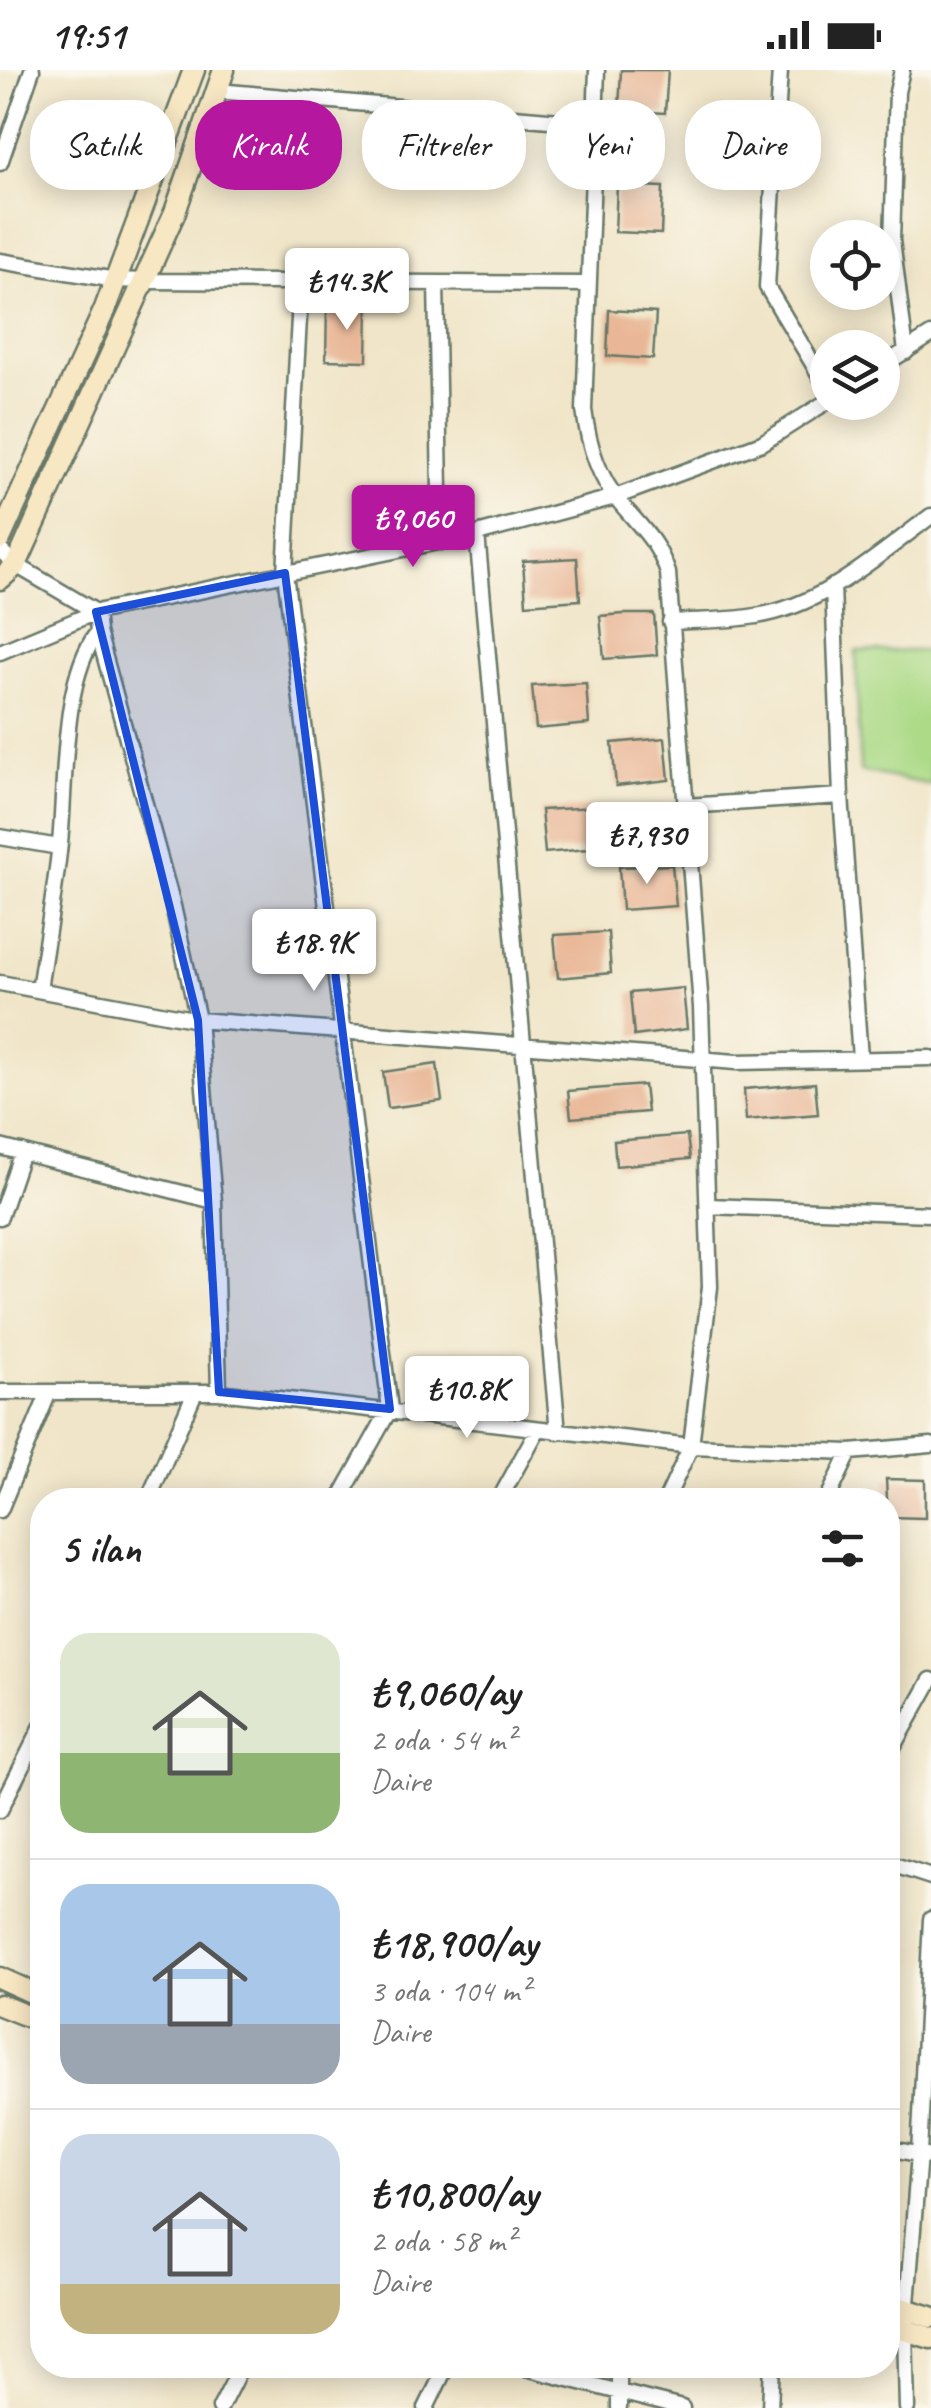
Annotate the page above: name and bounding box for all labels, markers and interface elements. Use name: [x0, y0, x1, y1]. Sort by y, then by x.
text: 19:51: [50, 12, 125, 59]
chip: Satılık: [30, 100, 175, 190]
chip: Kiralık: [195, 100, 342, 190]
chip: Filtreler: [362, 100, 526, 190]
chip: Yeni: [546, 100, 665, 190]
chip: Daire: [685, 100, 821, 190]
map controls: [810, 220, 900, 420]
button: locate: [810, 220, 900, 310]
pin: ₺14.3K: [266, 248, 428, 333]
text: ₺14.3K: [307, 260, 387, 301]
button: layers: [810, 330, 900, 420]
pin: ₺9,060: [332, 485, 494, 570]
text: ₺9,060: [374, 497, 452, 538]
pin: ₺7,930: [566, 802, 728, 887]
text: ₺7,930: [608, 814, 686, 855]
pin: ₺18.9K: [233, 909, 395, 994]
text: ₺18.9K: [274, 921, 354, 962]
pin: ₺10.8K: [386, 1356, 548, 1441]
text: ₺10.8K: [427, 1368, 507, 1409]
icon: filters: [815, 1521, 870, 1576]
text: 5 ilan: [60, 1522, 141, 1575]
text: ₺9,060/ay: [370, 1666, 519, 1719]
icon: home: [140, 1673, 260, 1793]
text: 2 oda · 54 m²: [370, 1719, 515, 1760]
text: Daire: [370, 1760, 430, 1801]
text: ₺18,900/ay: [370, 1917, 537, 1970]
icon: home: [140, 1924, 260, 2044]
text: 3 oda · 104 m²: [370, 1970, 529, 2011]
text: Daire: [370, 2011, 430, 2052]
text: ₺10,800/ay: [370, 2167, 538, 2220]
icon: home: [140, 2174, 260, 2294]
text: 2 oda · 58 m²: [370, 2220, 515, 2261]
text: Daire: [370, 2261, 430, 2302]

